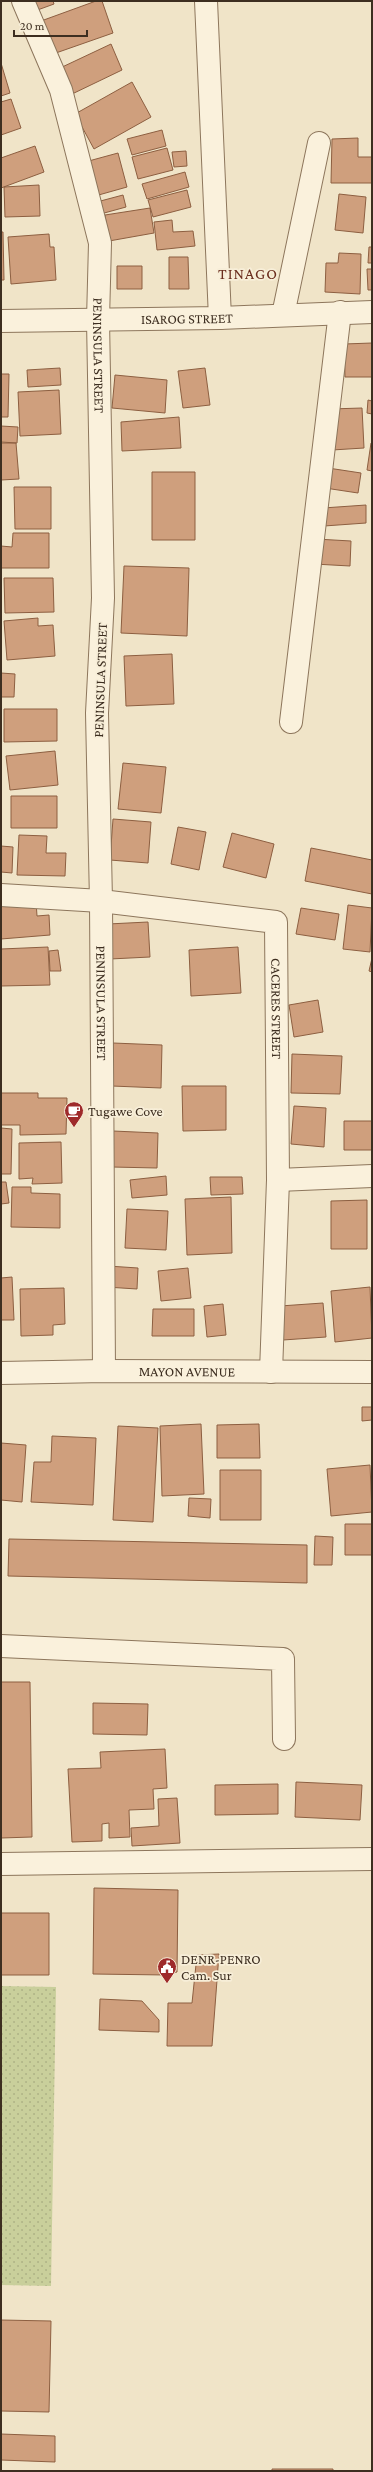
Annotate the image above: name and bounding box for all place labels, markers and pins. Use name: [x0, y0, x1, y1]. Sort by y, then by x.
cafe icon: Tugawe Cove: [63, 1100, 85, 1128]
place label: Tugawe Cove: [88, 1103, 163, 1119]
place label: DENR-PENRO Cam. Sur: [181, 1951, 261, 1983]
public building icon: DENR-PENRO Cam. Sur: [156, 1956, 178, 1984]

